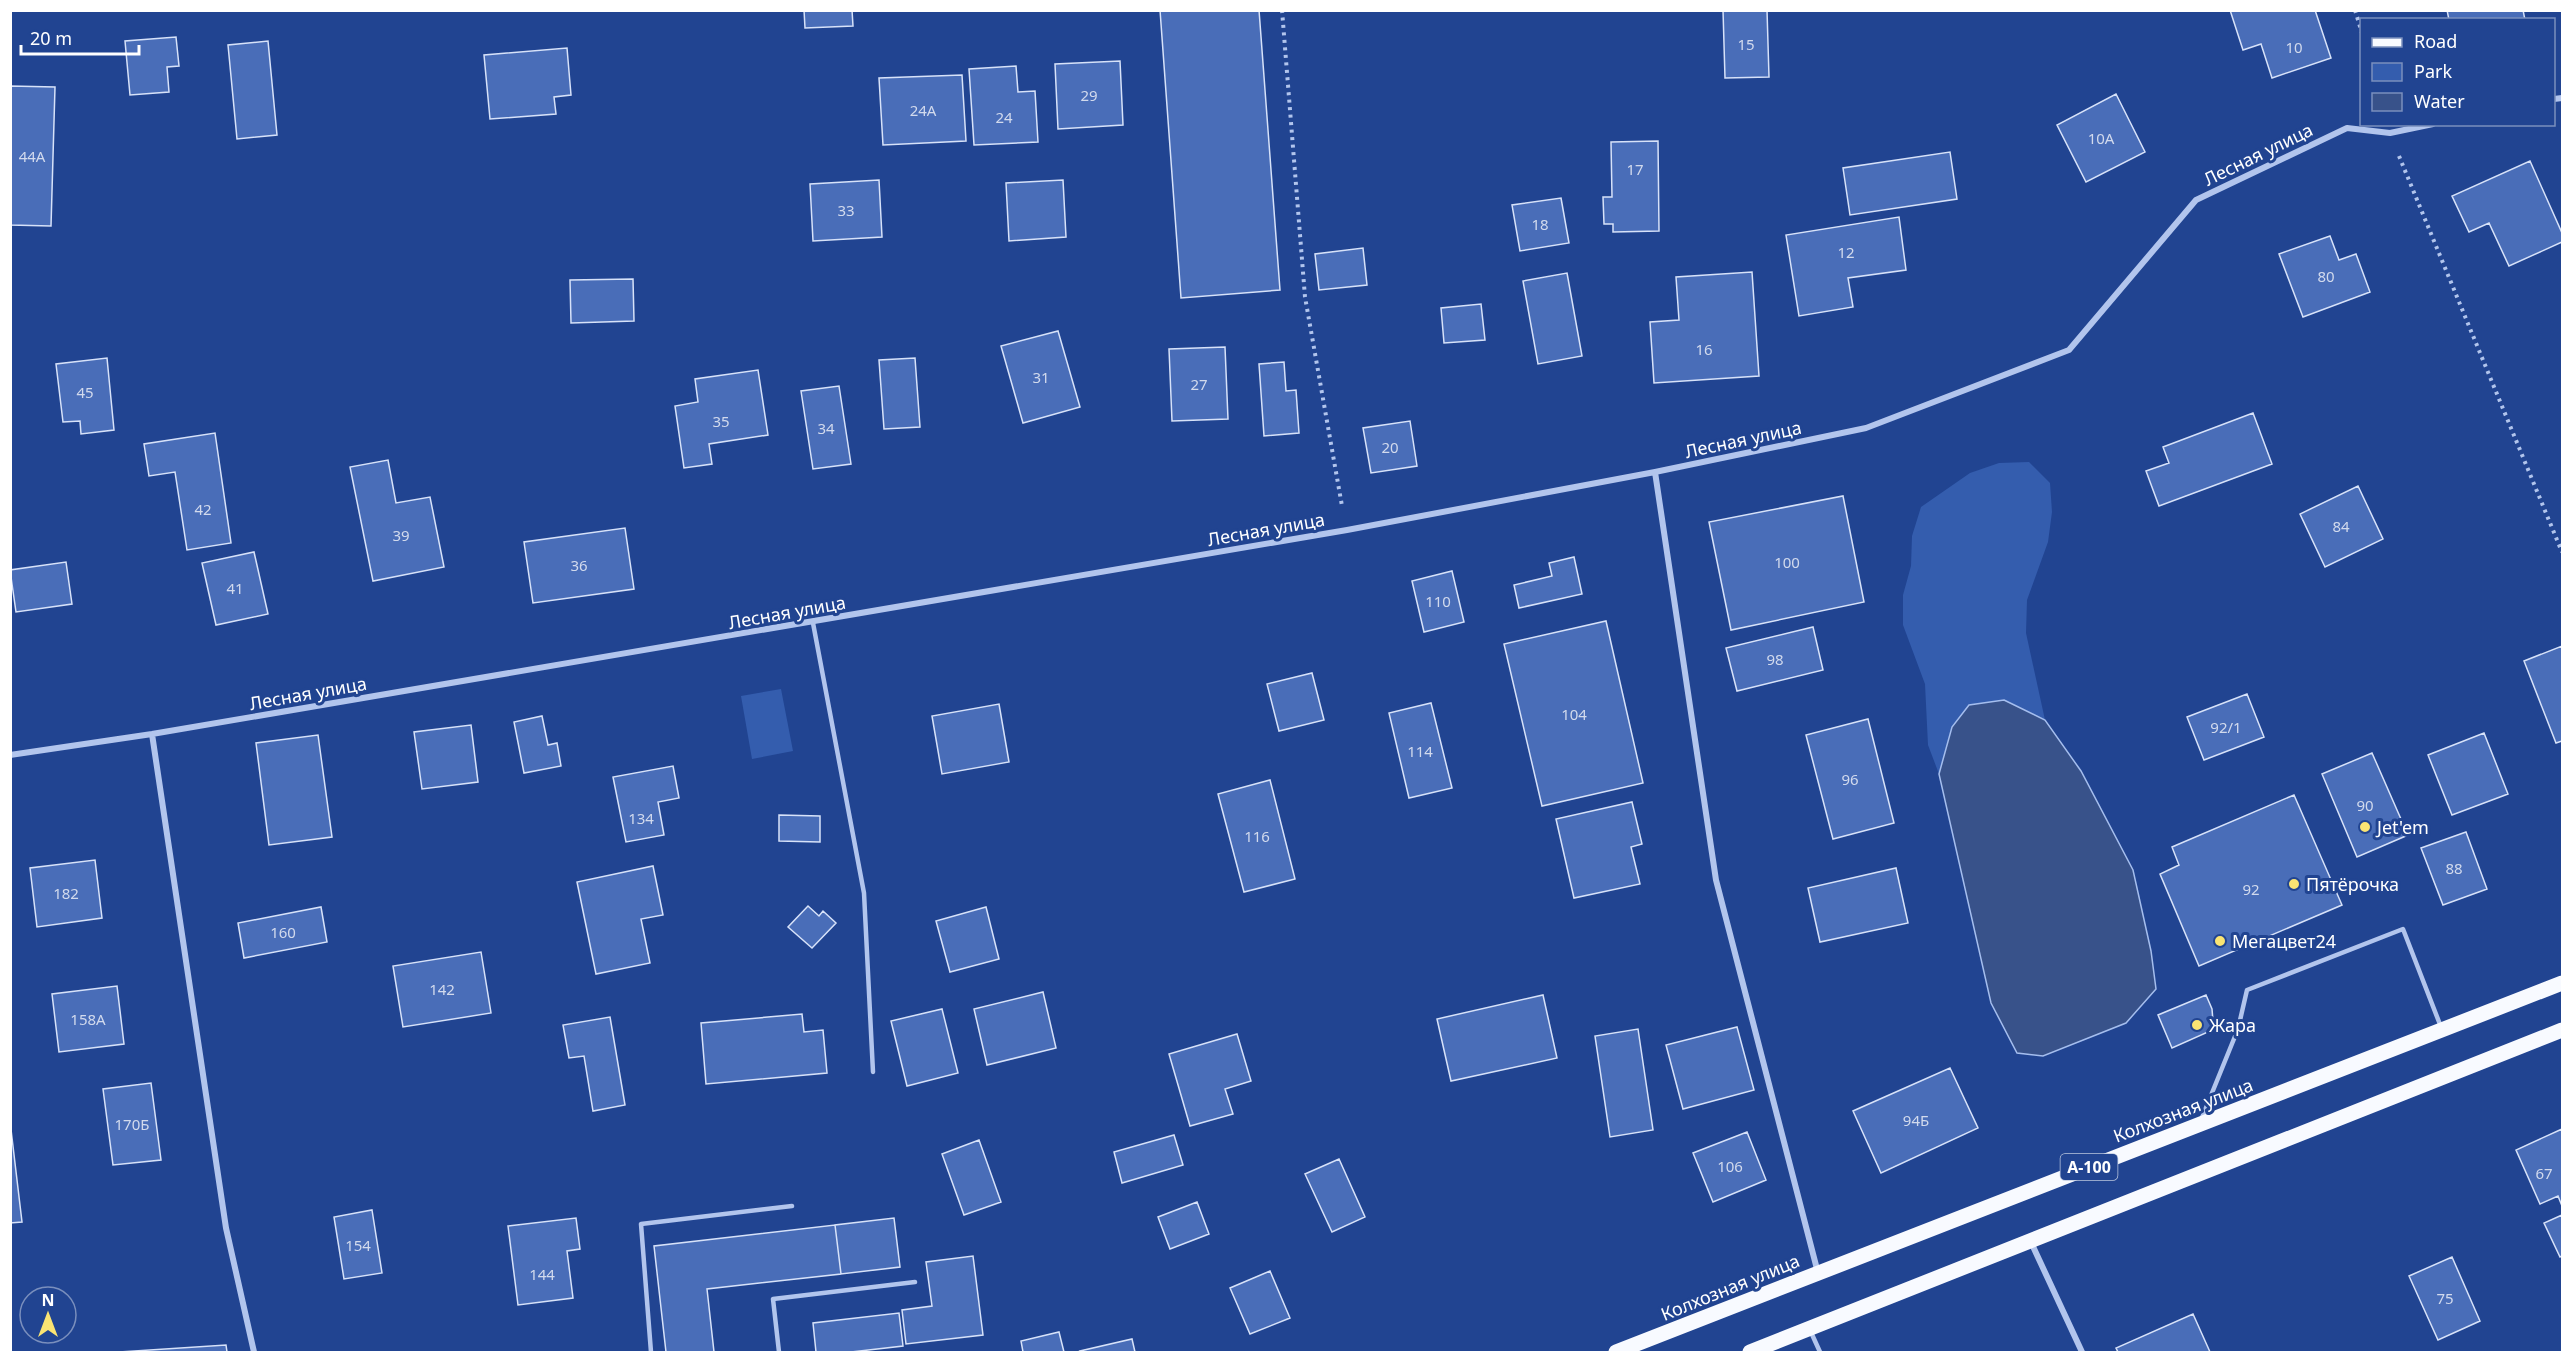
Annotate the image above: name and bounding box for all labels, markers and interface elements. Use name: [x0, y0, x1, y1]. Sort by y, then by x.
scale bar: [21, 18, 140, 56]
legend: [2360, 18, 2555, 126]
text: 20 m: [30, 26, 72, 50]
text: Road: [2414, 29, 2457, 53]
house number: 15: [1737, 34, 1755, 54]
house number: 10: [2285, 37, 2303, 57]
text: Park: [2414, 59, 2452, 83]
house number: 29: [1080, 85, 1098, 105]
text: Water: [2414, 89, 2465, 113]
house number: 24А: [910, 100, 937, 120]
house number: 24: [995, 107, 1013, 127]
street label: Лесная улица: [2199, 117, 2317, 191]
house number: 10А: [2088, 128, 2115, 148]
house number: 44А: [19, 146, 46, 166]
house number: 17: [1626, 159, 1644, 179]
house number: 33: [837, 200, 855, 220]
house number: 18: [1531, 214, 1549, 234]
house number: 12: [1837, 242, 1855, 262]
house number: 80: [2317, 266, 2335, 286]
house number: 16: [1695, 339, 1713, 359]
house number: 31: [1032, 367, 1050, 387]
house number: 27: [1190, 374, 1208, 394]
house number: 45: [76, 382, 94, 402]
house number: 35: [712, 411, 730, 431]
street label: Лесная улица: [1683, 415, 1803, 463]
house number: 34: [817, 418, 835, 438]
house number: 20: [1381, 437, 1399, 457]
house number: 42: [194, 499, 212, 519]
street label: Лесная улица: [1206, 507, 1326, 551]
house number: 84: [2332, 516, 2350, 536]
house number: 39: [392, 525, 410, 545]
house number: 100: [1774, 552, 1800, 572]
house number: 36: [570, 555, 588, 575]
house number: 41: [226, 578, 244, 598]
street label: Лесная улица: [727, 590, 847, 634]
house number: 110: [1425, 591, 1451, 611]
house number: 98: [1766, 649, 1784, 669]
street label: Лесная улица: [248, 671, 368, 715]
house number: 104: [1561, 704, 1587, 724]
house number: 92/1: [2210, 717, 2242, 737]
house number: 114: [1407, 741, 1433, 761]
house number: 96: [1841, 769, 1859, 789]
house number: 90: [2356, 795, 2374, 815]
house number: 134: [628, 808, 654, 828]
place label: Jet'em: [2375, 815, 2429, 839]
marker: Jet'em: [2358, 820, 2372, 834]
house number: 116: [1244, 826, 1270, 846]
house number: 88: [2445, 858, 2463, 878]
place label: Пятёрочка: [2306, 872, 2399, 896]
marker: Пятёрочка: [2287, 877, 2301, 891]
house number: 92: [2242, 879, 2260, 899]
house number: 182: [53, 883, 79, 903]
house number: 160: [270, 922, 296, 942]
place label: Мегацвет24: [2232, 929, 2336, 953]
marker: Мегацвет24: [2213, 934, 2227, 948]
house number: 142: [429, 979, 455, 999]
house number: 158А: [70, 1009, 106, 1029]
place label: Жара: [2209, 1013, 2256, 1037]
marker: Жара: [2190, 1018, 2204, 1032]
street label: Колхозная улица: [2110, 1072, 2256, 1148]
house number: 94Б: [1903, 1110, 1929, 1130]
house number: 170Б: [115, 1114, 149, 1134]
road number: А-100: [2060, 1154, 2118, 1180]
house number: 106: [1717, 1156, 1743, 1176]
house number: 67: [2535, 1163, 2553, 1183]
house number: 154: [345, 1235, 371, 1255]
street label: Колхозная улица: [1657, 1248, 1803, 1326]
house number: 144: [529, 1264, 555, 1284]
north arrow: [18, 1285, 78, 1345]
house number: 75: [2436, 1288, 2454, 1308]
text: N: [41, 1289, 55, 1311]

